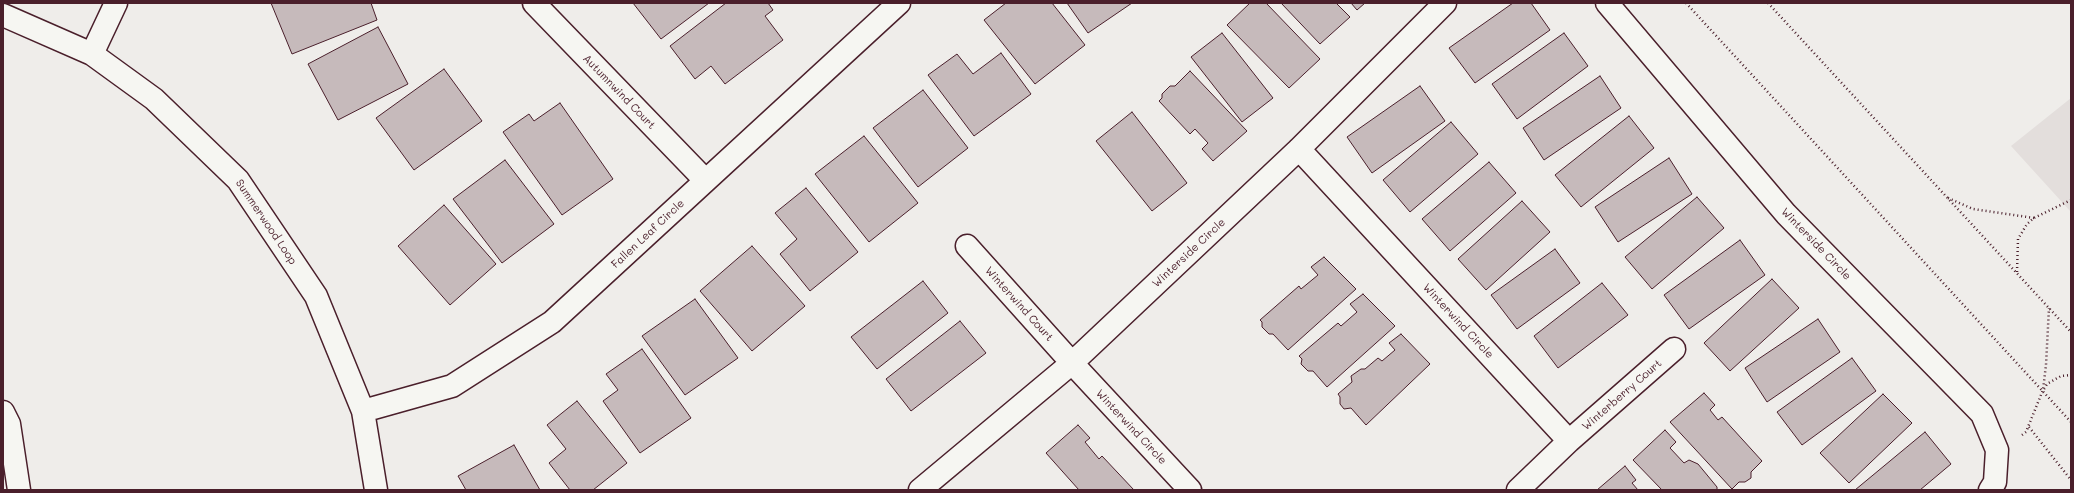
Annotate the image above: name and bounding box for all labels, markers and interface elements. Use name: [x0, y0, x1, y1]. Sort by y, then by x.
street label: Autumnwind Court: [580, 52, 658, 132]
street label: Summerwood Loop: [233, 177, 299, 267]
street label: Fallen Leaf Circle: [609, 197, 687, 271]
street label: Winterside Circle: [1778, 205, 1854, 283]
street label: Winterside Circle: [1150, 216, 1228, 290]
street label: Winterwind Court: [982, 264, 1056, 344]
street label: Winterwind Circle: [1420, 281, 1496, 361]
street label: Winterberry Court: [1579, 357, 1665, 433]
street label: Winterwind Circle: [1093, 387, 1169, 467]

